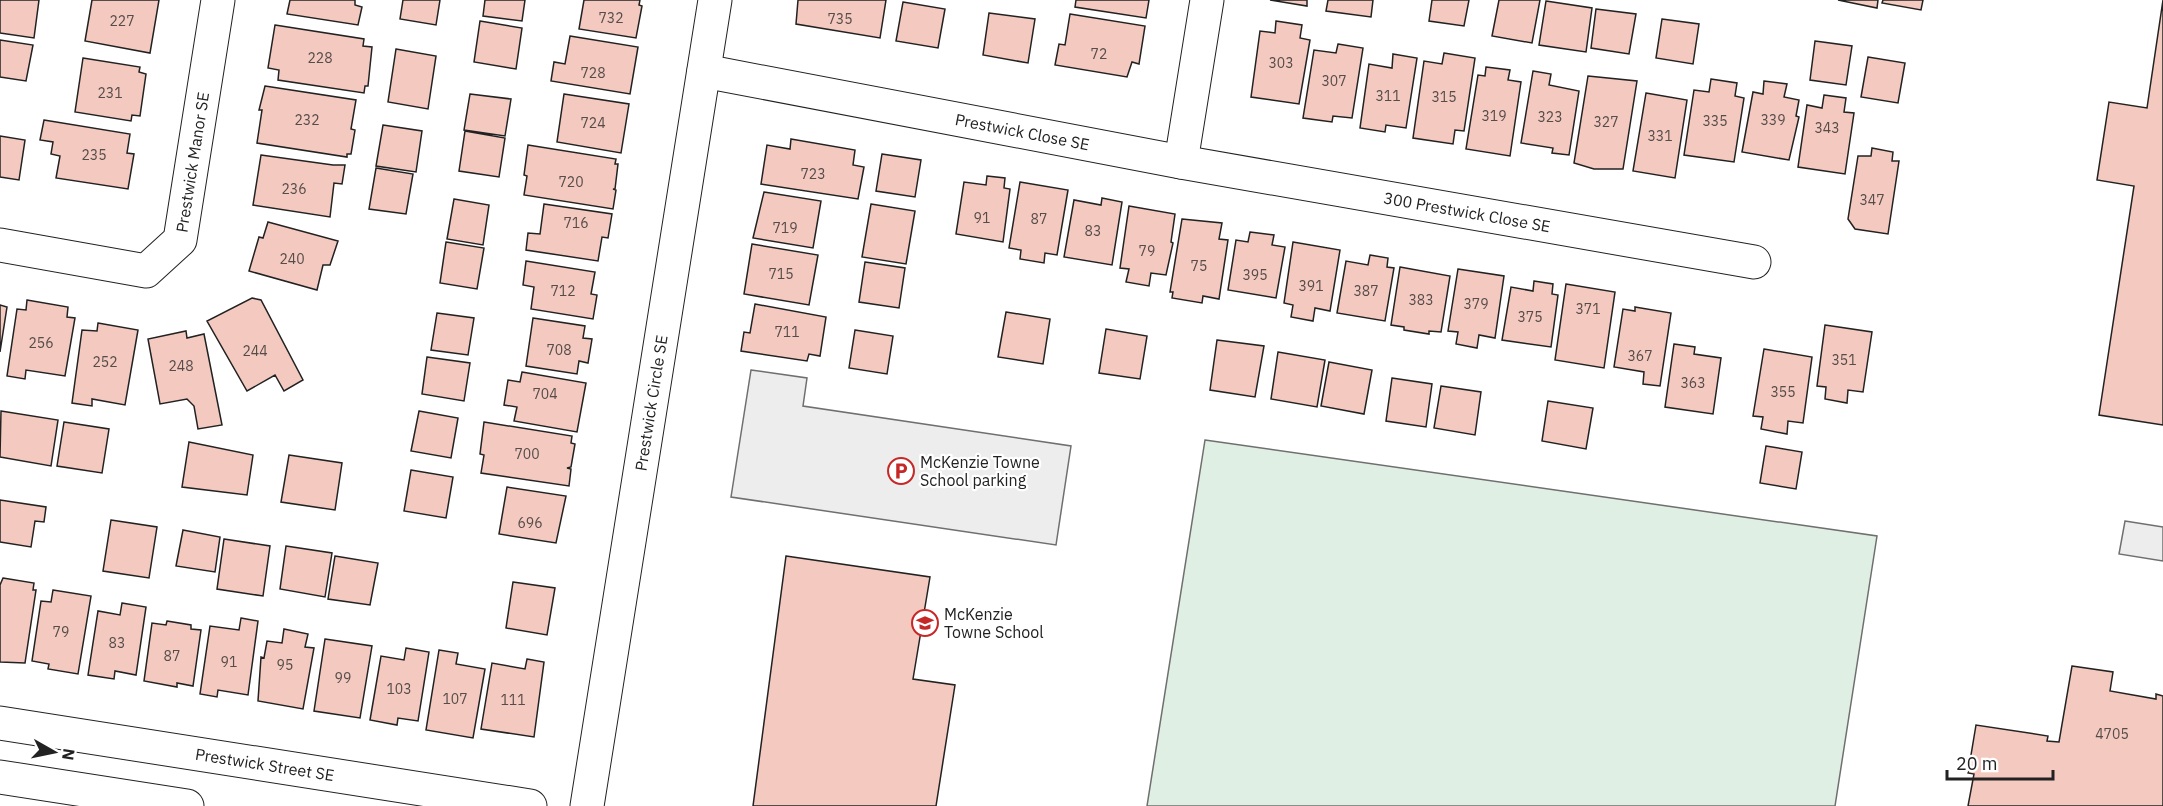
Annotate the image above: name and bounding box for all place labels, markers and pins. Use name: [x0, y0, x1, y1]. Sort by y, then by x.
place label: McKenzie Towne School parking: [920, 452, 1040, 490]
parking icon: McKenzie Towne School parking: [886, 456, 916, 486]
place label: McKenzie Towne School: [944, 604, 1044, 642]
school or university icon: McKenzie Towne School: [910, 608, 940, 638]

